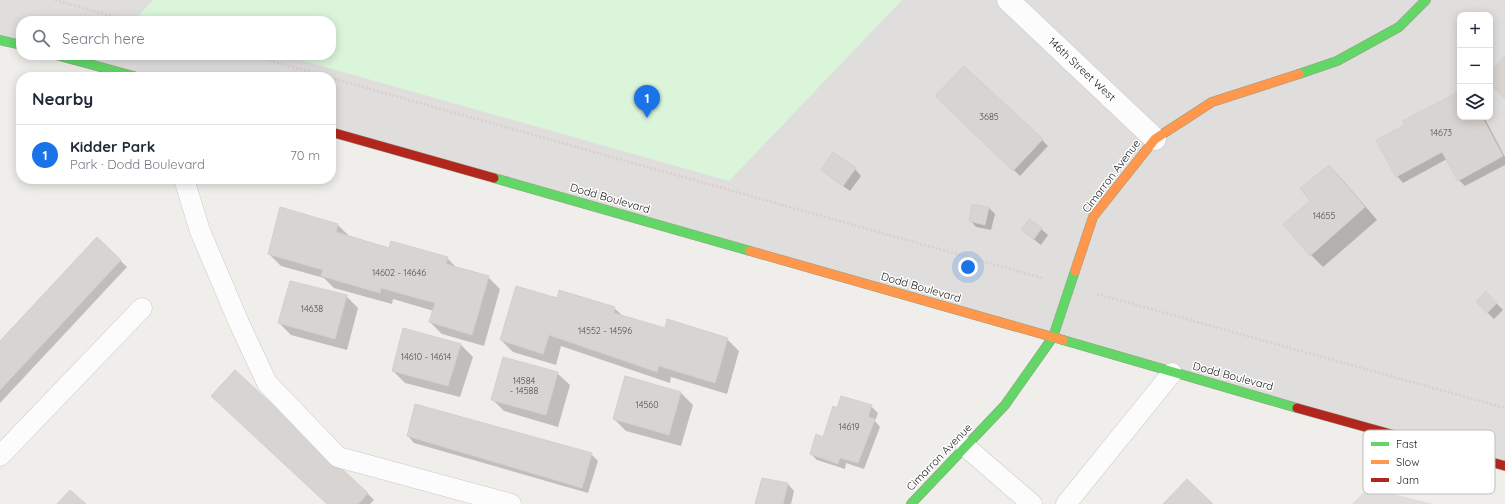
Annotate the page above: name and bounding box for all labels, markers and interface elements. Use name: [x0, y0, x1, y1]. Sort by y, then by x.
map controls: [1457, 12, 1493, 120]
button: +: [1457, 12, 1493, 48]
search box: [16, 16, 336, 60]
icon: search: [30, 27, 52, 49]
text: Search here: [62, 29, 145, 48]
street label: 146th Street West: [1045, 34, 1119, 104]
button: −: [1457, 48, 1493, 84]
button: layers: [1457, 84, 1493, 120]
pin: 1: [634, 85, 660, 118]
text: Nearby: [32, 88, 93, 109]
house number: 3685: [979, 111, 999, 122]
house number: 14673: [1430, 127, 1452, 138]
text: Kidder Park: [70, 137, 155, 156]
street label: Cimarron Avenue: [1079, 137, 1143, 215]
text: 1: [42, 147, 48, 163]
text: 70 m: [290, 147, 320, 163]
text: Park · Dodd Boulevard: [70, 156, 205, 172]
street label: Dodd Boulevard: [568, 180, 652, 216]
house number: 14655: [1313, 210, 1335, 221]
your location: [958, 257, 978, 277]
house number: 14602 - 14646: [372, 267, 426, 278]
street label: Dodd Boulevard: [879, 269, 963, 305]
house number: 14638: [301, 303, 323, 314]
house number: 14552 - 14596: [578, 325, 632, 336]
house number: 14610 - 14614: [401, 351, 452, 362]
street label: Dodd Boulevard: [1191, 359, 1275, 393]
house number: 14584 - 14588: [510, 375, 538, 396]
house number: 14560: [635, 399, 659, 410]
street label: Cimarron Avenue: [903, 420, 975, 494]
house number: 14619: [838, 421, 860, 432]
legend: [1363, 430, 1495, 494]
text: Fast: [1396, 437, 1418, 451]
text: Slow: [1396, 455, 1420, 469]
text: Jam: [1396, 473, 1419, 487]

